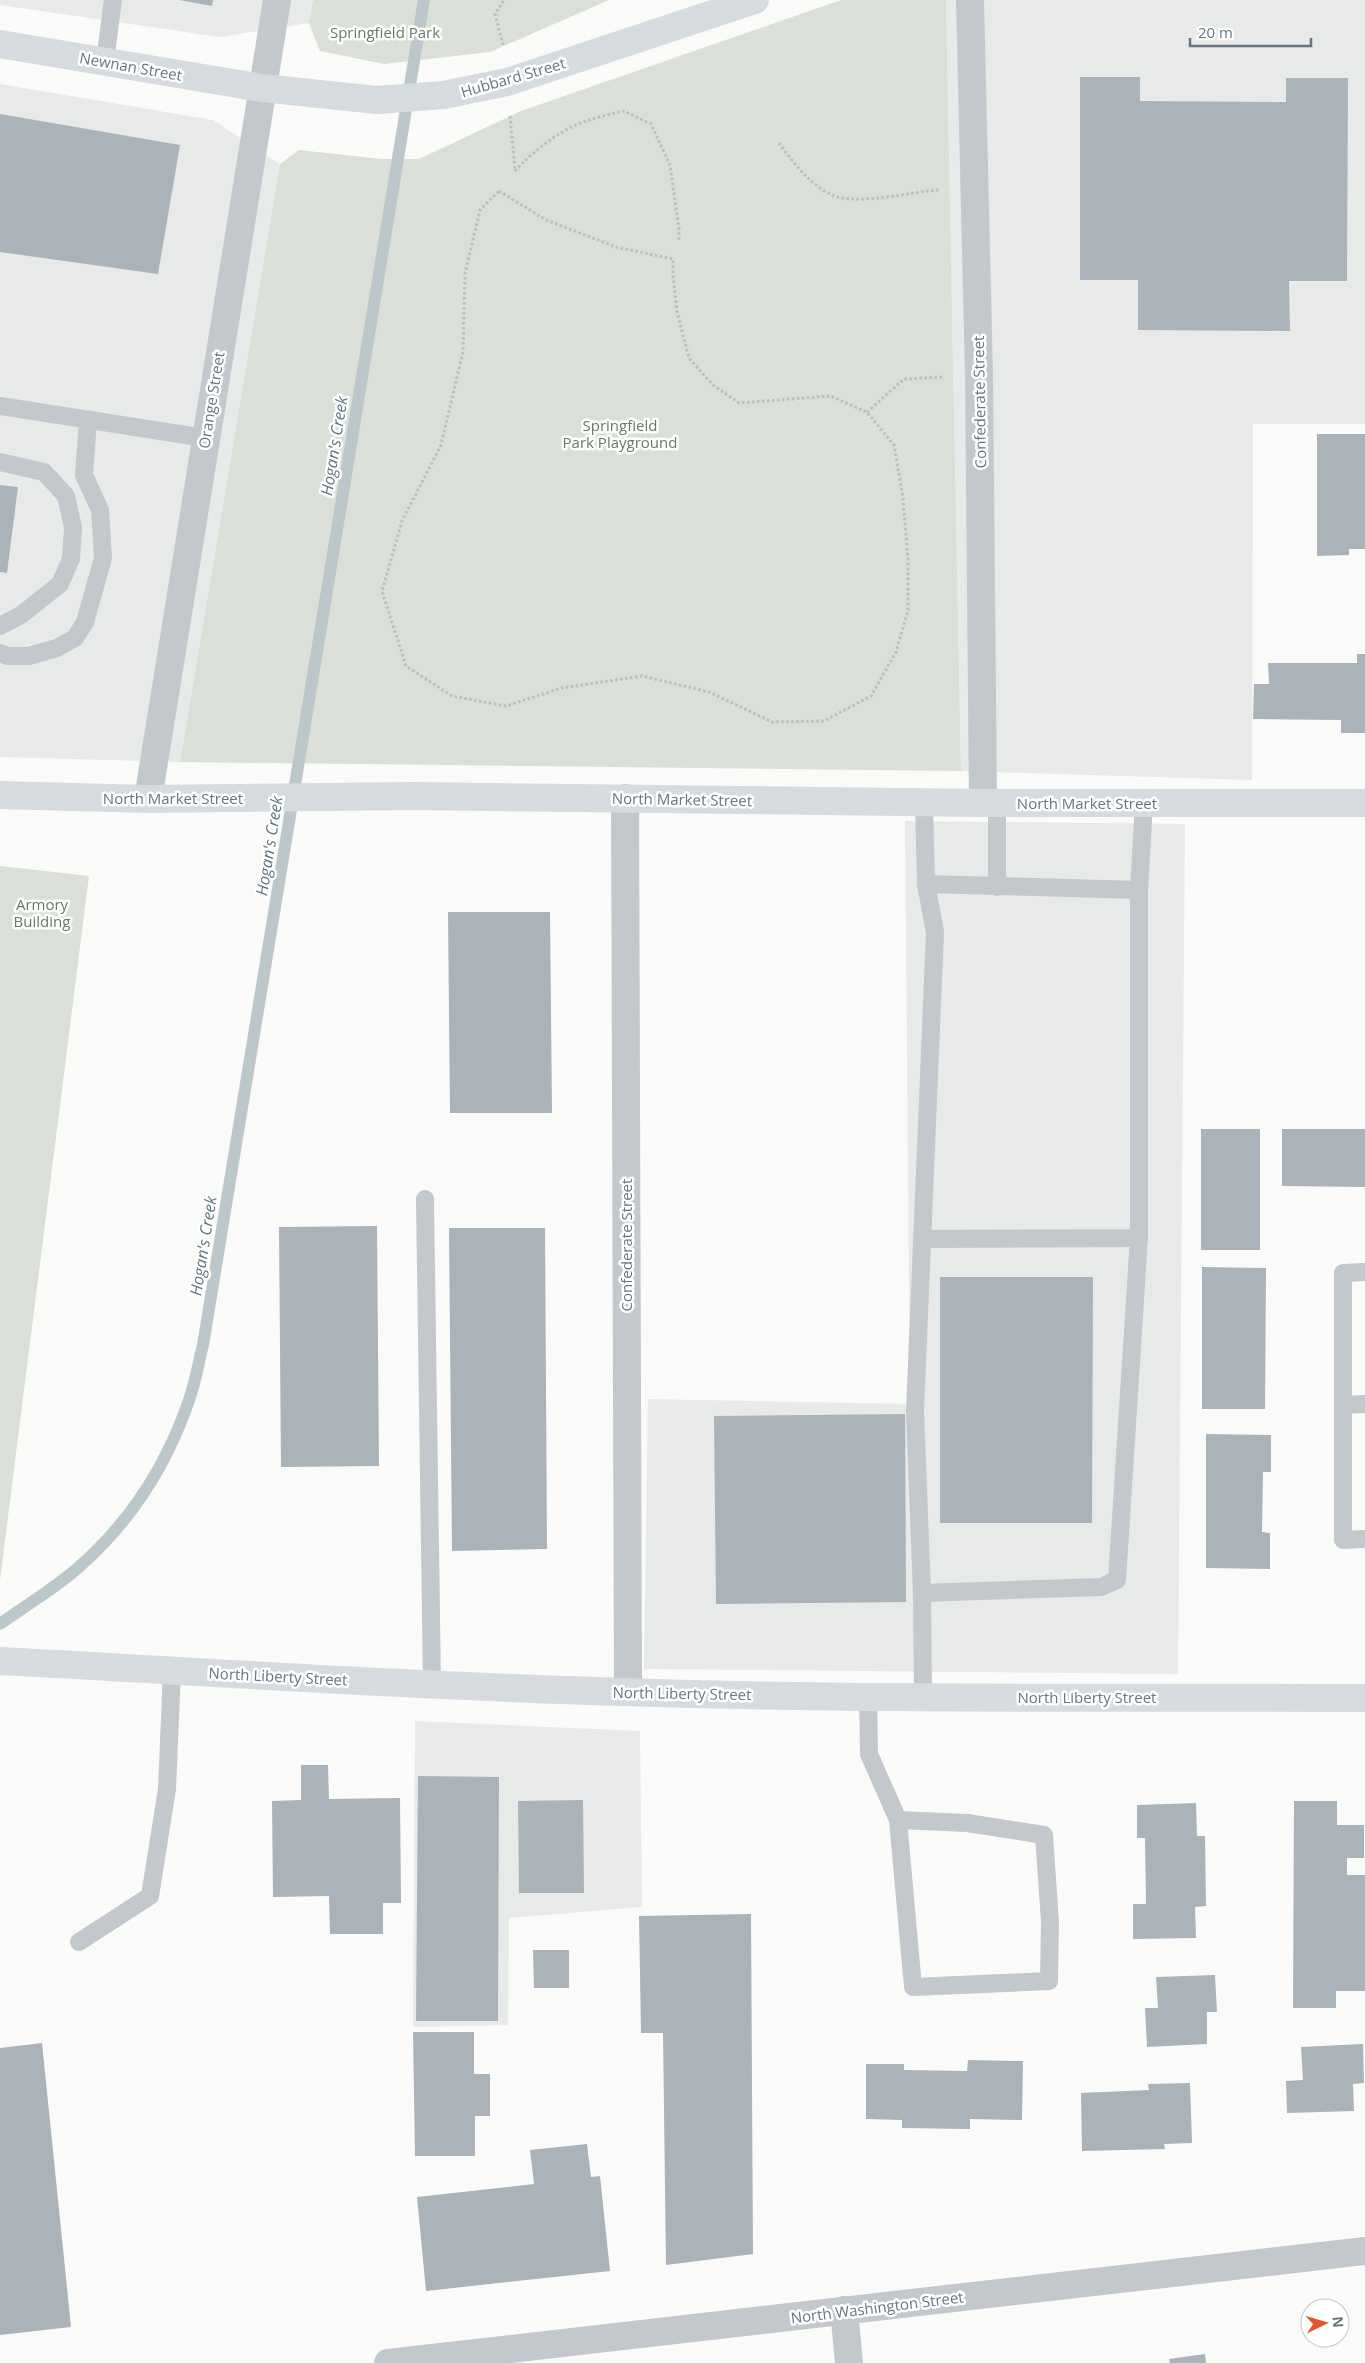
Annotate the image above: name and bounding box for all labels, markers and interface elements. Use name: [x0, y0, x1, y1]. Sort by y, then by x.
scale bar: [1190, 15, 1311, 47]
park label: Springfield Park: [330, 22, 440, 42]
text: 20 m: [1198, 22, 1233, 42]
street label: Newnan Street: [78, 47, 184, 85]
street label: Hubbard Street: [458, 52, 568, 102]
street label: Confederate Street: [968, 335, 990, 469]
street label: Orange Street: [193, 350, 229, 450]
water label: Hogan's Creek: [315, 394, 353, 497]
park label: Springfield Park Playground: [563, 415, 677, 452]
street label: North Market Street: [103, 788, 243, 808]
street label: North Market Street: [612, 788, 752, 810]
street label: North Market Street: [1017, 793, 1157, 813]
water label: Hogan's Creek: [250, 794, 288, 897]
park label: Armory Building: [14, 894, 70, 931]
street label: Confederate Street: [616, 1179, 636, 1311]
water label: Hogan's Creek: [184, 1194, 222, 1297]
street label: North Liberty Street: [208, 1662, 348, 1690]
street label: North Liberty Street: [612, 1682, 752, 1704]
street label: North Liberty Street: [1018, 1687, 1156, 1707]
street label: North Washington Street: [789, 2286, 965, 2328]
north arrow: [1300, 2298, 1350, 2348]
text: N: [1328, 2315, 1348, 2328]

